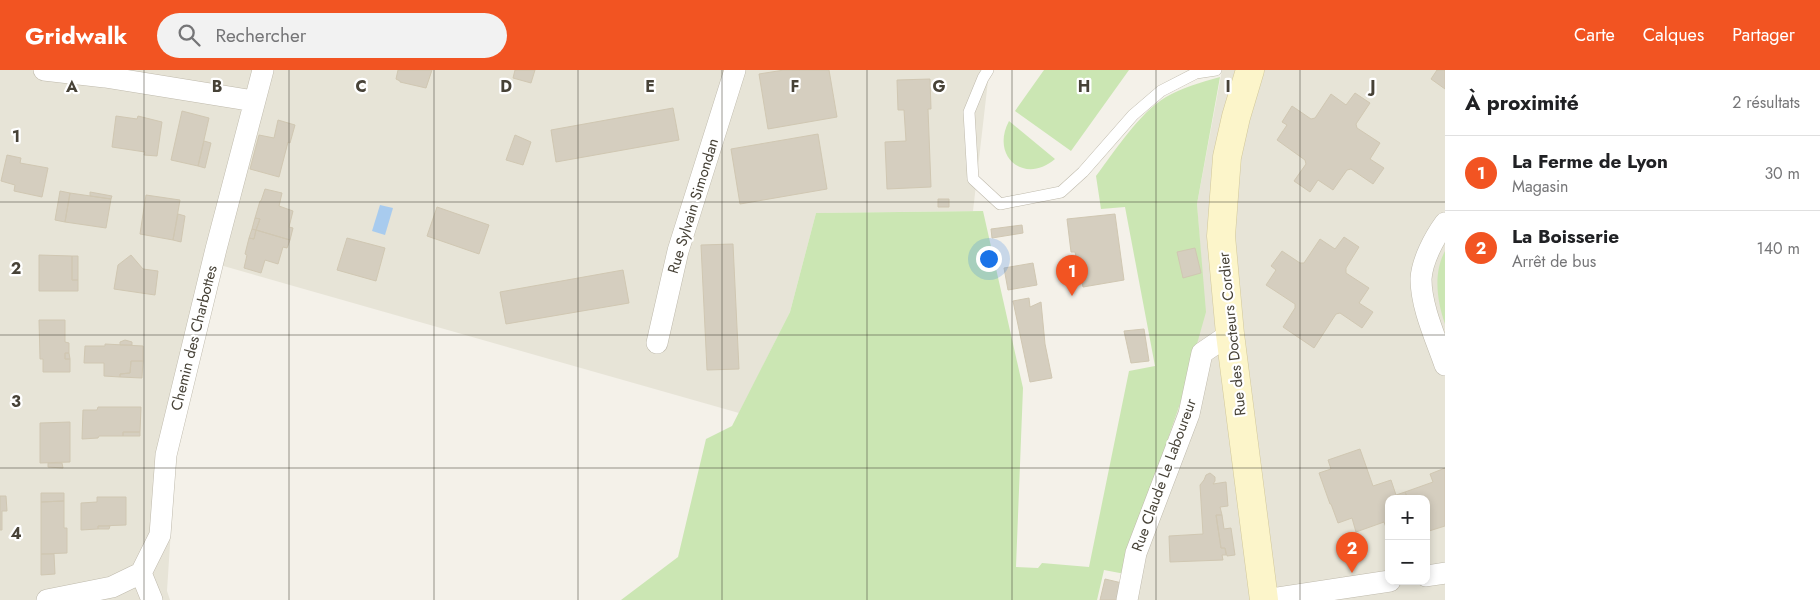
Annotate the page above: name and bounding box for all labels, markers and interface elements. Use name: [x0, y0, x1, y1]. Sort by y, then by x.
search box: [157, 13, 507, 58]
text: Gridwalk: [25, 18, 127, 53]
icon: search: [175, 21, 203, 49]
text: Rechercher: [215, 22, 306, 49]
text: Carte: [1574, 22, 1615, 48]
text: Calques: [1643, 22, 1704, 48]
text: Partager: [1732, 22, 1795, 48]
text: A: [65, 75, 78, 98]
text: B: [212, 75, 222, 98]
text: C: [355, 75, 367, 98]
text: D: [500, 75, 512, 98]
text: E: [645, 75, 655, 98]
text: F: [791, 75, 799, 98]
text: G: [932, 75, 946, 98]
text: H: [1078, 75, 1090, 98]
text: I: [1225, 75, 1231, 98]
text: J: [1367, 75, 1376, 98]
text: À proximité: [1465, 88, 1579, 118]
text: 2 résultats: [1732, 91, 1800, 114]
text: 1: [12, 125, 20, 148]
street label: Rue Sylvain Simondan: [662, 136, 724, 276]
text: La Ferme de Lyon: [1512, 148, 1668, 175]
text: 1: [1477, 162, 1485, 185]
text: 30 m: [1764, 162, 1800, 185]
text: Magasin: [1512, 175, 1568, 198]
text: La Boisserie: [1512, 223, 1619, 250]
text: 2: [1476, 237, 1486, 260]
text: 140 m: [1757, 237, 1800, 260]
your location: [976, 246, 1002, 272]
street label: Rue des Docteurs Cordier: [1212, 250, 1252, 417]
text: Arrêt de bus: [1512, 250, 1596, 273]
pin: 1: [1056, 255, 1088, 296]
text: 2: [11, 257, 21, 280]
street label: Chemin des Charbottes: [165, 263, 223, 413]
text: 3: [11, 390, 21, 413]
street label: Rue Claude Le Laboureur: [1126, 395, 1202, 555]
map controls: [1385, 495, 1430, 585]
button: +: [1385, 495, 1430, 540]
text: 4: [10, 522, 22, 545]
pin: 2: [1336, 532, 1368, 573]
button: −: [1385, 540, 1430, 585]

